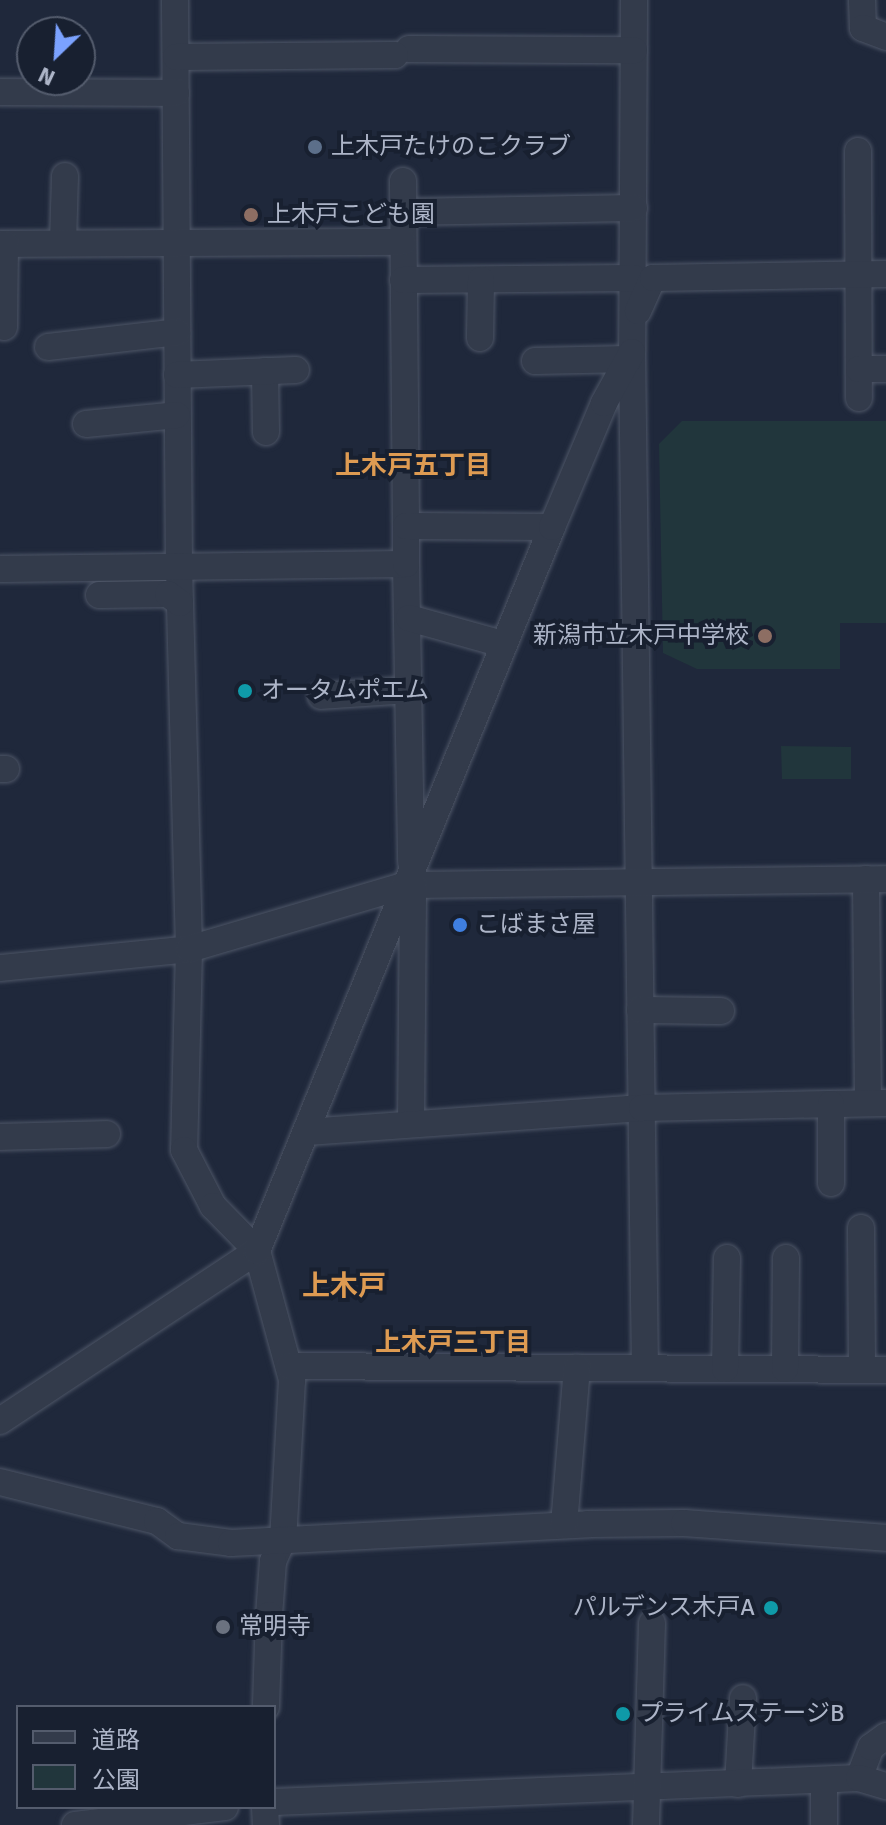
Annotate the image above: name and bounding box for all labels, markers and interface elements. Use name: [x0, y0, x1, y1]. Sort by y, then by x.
north arrow: [16, 16, 96, 96]
text: N: [34, 61, 59, 92]
place label: 上木戸たけのこクラブ: [331, 133, 571, 161]
marker: 上木戸たけのこクラブ: [306, 138, 324, 156]
place label: 上木戸こども園: [267, 201, 435, 229]
marker: 上木戸こども園: [242, 206, 260, 224]
district label: 上木戸五丁目: [335, 451, 491, 483]
place label: 新潟市立木戸中学校: [533, 622, 749, 650]
marker: 新潟市立木戸中学校: [756, 627, 774, 645]
place label: オータムポエム: [261, 677, 429, 705]
marker: オータムポエム: [236, 682, 254, 700]
place label: こばまさ屋: [476, 911, 596, 939]
marker: こばまさ屋: [451, 916, 469, 934]
district label: 上木戸: [302, 1269, 386, 1303]
district label: 上木戸三丁目: [375, 1328, 531, 1360]
place label: パルデンス木戸A: [572, 1594, 755, 1622]
marker: パルデンス木戸A: [762, 1599, 780, 1617]
place label: 常明寺: [239, 1613, 311, 1641]
marker: 常明寺: [214, 1618, 232, 1636]
place label: プライムステージB: [639, 1700, 846, 1728]
legend: [16, 1705, 276, 1809]
marker: プライムステージB: [614, 1705, 632, 1723]
text: 道路: [92, 1725, 140, 1755]
text: 公園: [92, 1765, 140, 1795]

